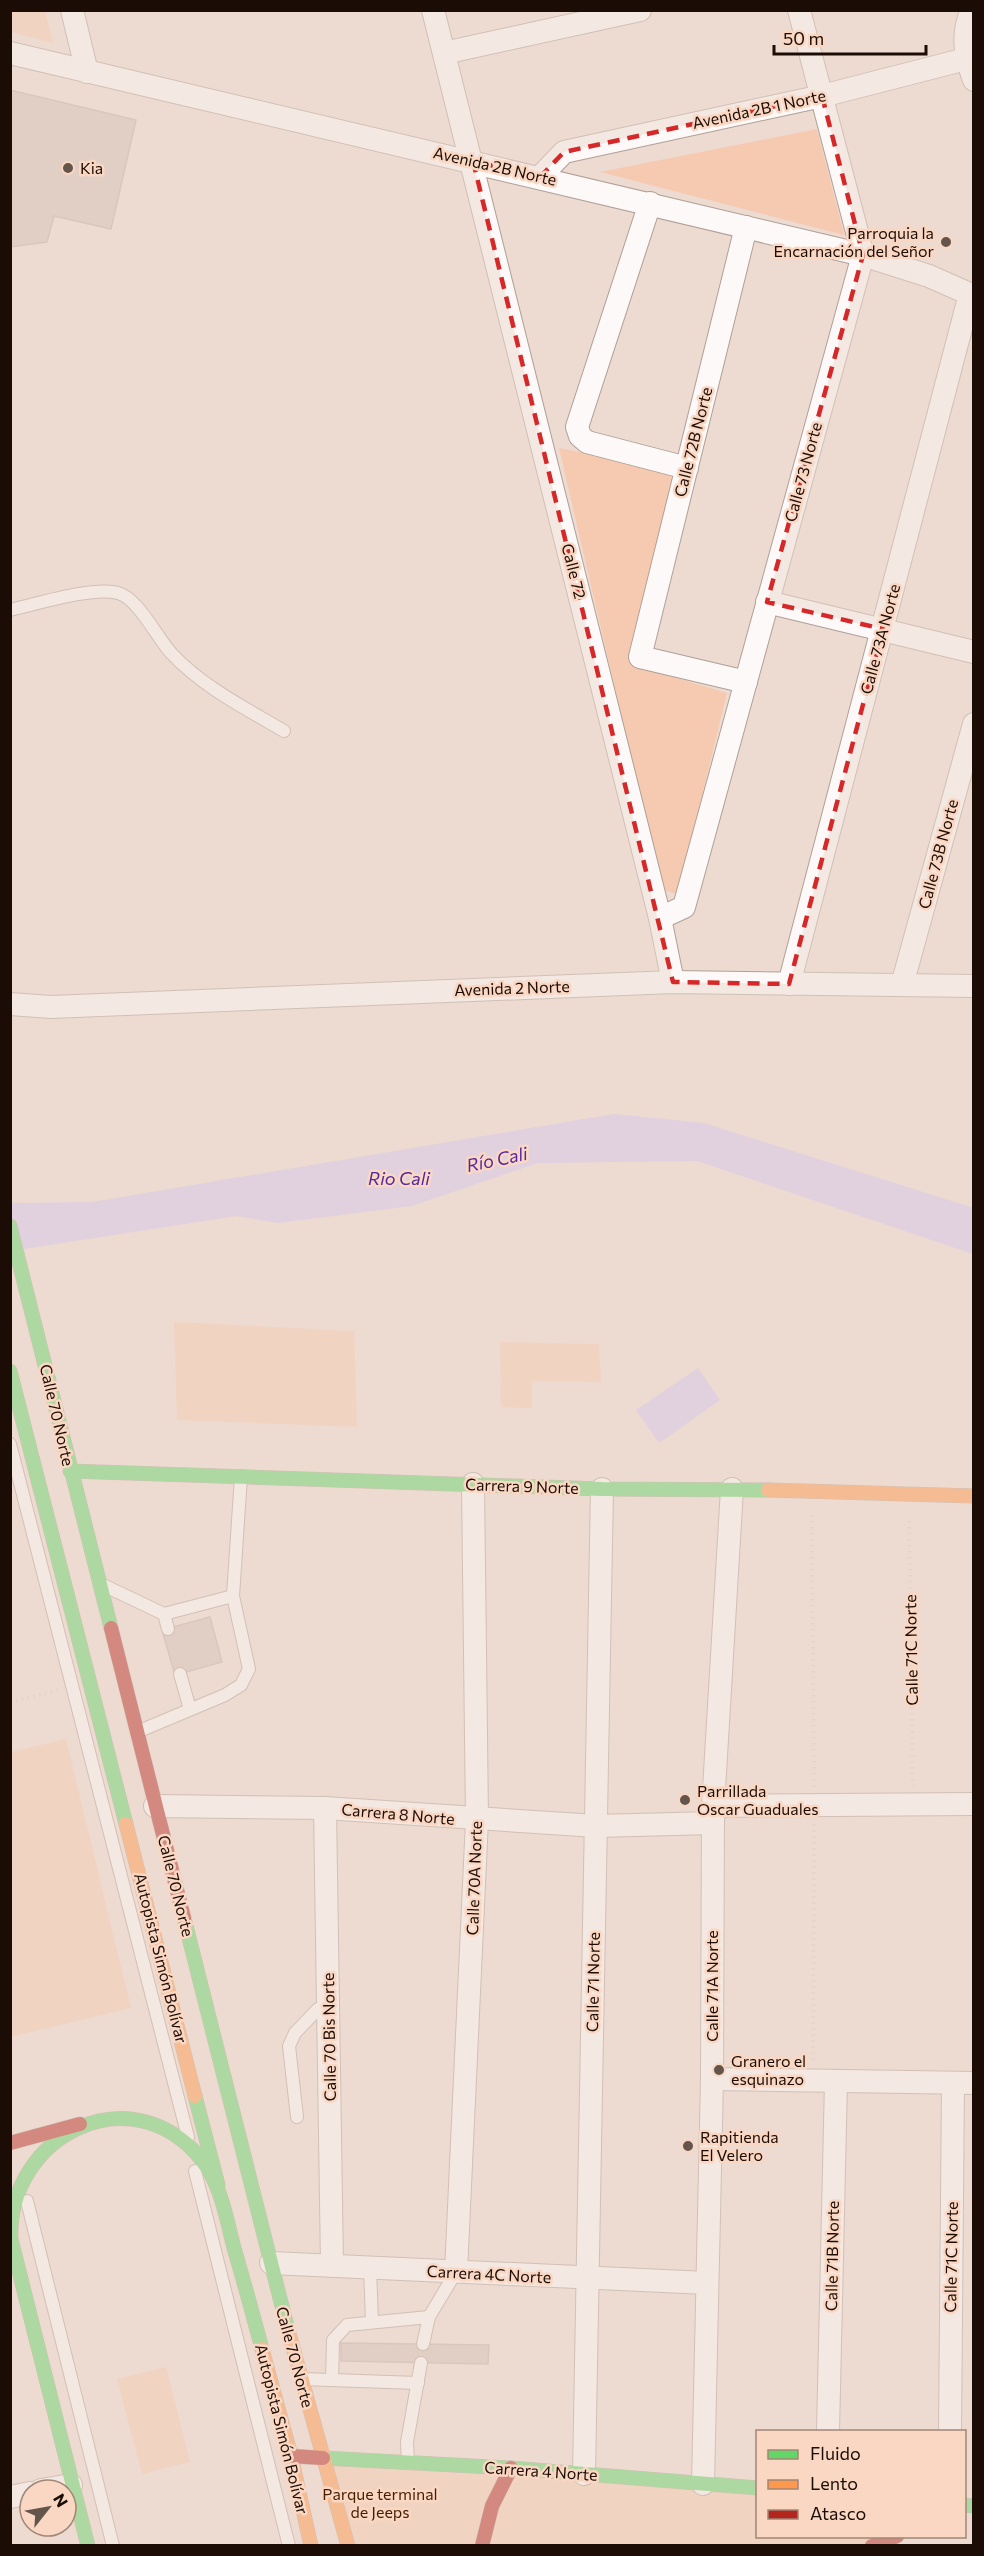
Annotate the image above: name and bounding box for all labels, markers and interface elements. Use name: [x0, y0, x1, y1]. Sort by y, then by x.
scale bar: [774, 18, 926, 56]
text: 50 m: [783, 27, 824, 49]
street label: Avenida 2B 1 Norte: [690, 85, 827, 132]
street label: Avenida 2B Norte: [432, 142, 559, 189]
place label: Kia: [80, 158, 103, 177]
marker: Kia: [61, 161, 75, 175]
place label: Parroquia la Encarnación del Señor: [774, 223, 935, 260]
marker: Parroquia la Encarnación del Señor: [939, 235, 953, 249]
street label: Calle 72B Norte: [670, 385, 715, 499]
street label: Calle 73 Norte: [780, 420, 825, 524]
street label: Calle 72: [558, 541, 591, 601]
street label: Calle 73A Norte: [856, 582, 903, 696]
street label: Calle 73B Norte: [914, 797, 961, 911]
street label: Avenida 2 Norte: [454, 976, 570, 999]
water label: Río Cali: [464, 1142, 531, 1176]
water label: Rio Cali: [368, 1167, 431, 1189]
street label: Calle 70 Norte: [37, 1362, 78, 1468]
street label: Carrera 9 Norte: [465, 1474, 579, 1497]
street label: Calle 71C Norte: [900, 1594, 921, 1706]
place label: Parrillada Oscar Guaduales: [697, 1781, 818, 1818]
marker: Parrillada Oscar Guaduales: [678, 1793, 692, 1807]
street label: Carrera 8 Norte: [341, 1799, 455, 1828]
street label: Calle 70A Norte: [462, 1820, 485, 1936]
street label: Calle 70 Norte: [155, 1833, 198, 1939]
street label: Autopista Simón Bolívar: [131, 1871, 192, 2046]
street label: Calle 71A Norte: [702, 1930, 721, 2042]
street label: Calle 71 Norte: [582, 1932, 603, 2032]
street label: Calle 70 Bis Norte: [318, 1973, 339, 2101]
place label: Granero el esquinazo: [731, 2051, 806, 2088]
marker: Granero el esquinazo: [712, 2063, 726, 2077]
place label: Rapitienda El Velero: [700, 2127, 779, 2164]
marker: Rapitienda El Velero: [681, 2139, 695, 2153]
street label: Calle 71B Norte: [821, 2201, 842, 2311]
street label: Calle 71C Norte: [940, 2201, 961, 2313]
street label: Carrera 4C Norte: [426, 2261, 552, 2286]
street label: Calle 70 Norte: [273, 2304, 318, 2409]
street label: Autopista Simón Bolívar: [252, 2342, 313, 2517]
legend: [756, 2430, 966, 2538]
text: Fluido: [810, 2442, 861, 2464]
street label: Carrera 4 Norte: [484, 2457, 598, 2484]
text: Lento: [810, 2472, 858, 2494]
north arrow: [18, 2478, 78, 2538]
park label: Parque terminal de Jeeps: [322, 2484, 438, 2521]
text: N: [50, 2490, 73, 2510]
text: Atasco: [810, 2502, 866, 2524]

